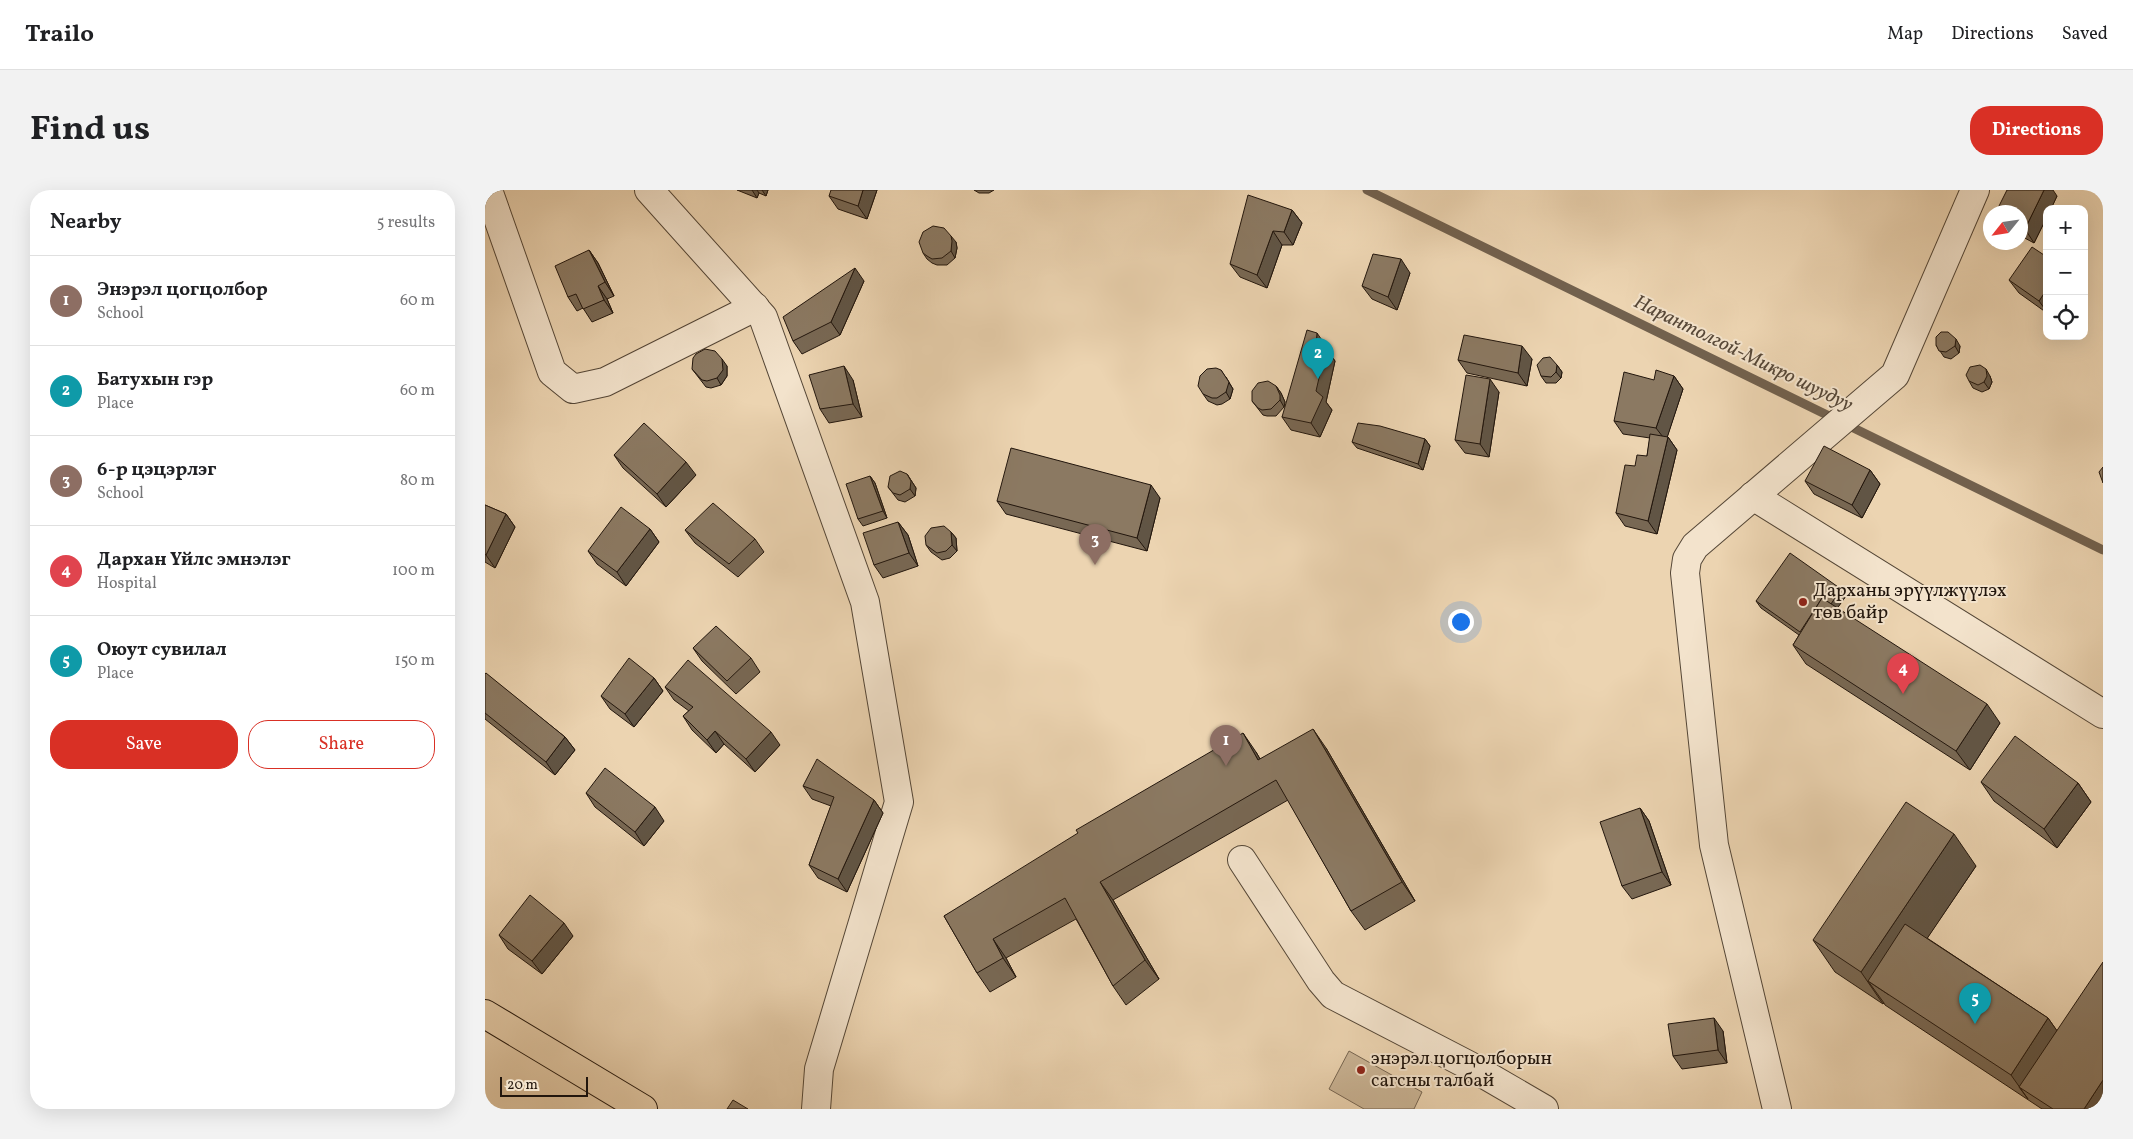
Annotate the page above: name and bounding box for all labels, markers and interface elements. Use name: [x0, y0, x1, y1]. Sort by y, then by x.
text: Trailo: [25, 18, 94, 52]
text: Map: [1887, 22, 1923, 47]
text: Directions: [1951, 22, 2034, 47]
text: Saved: [2062, 22, 2108, 47]
text: Find us: [30, 106, 150, 154]
button: Directions: [1970, 106, 2103, 155]
north arrow: [1983, 205, 2028, 250]
map controls: [2043, 205, 2088, 340]
button: +: [2043, 205, 2088, 250]
text: Nearby: [50, 208, 121, 237]
text: 5 results: [377, 212, 435, 234]
button: −: [2043, 250, 2088, 295]
text: Энэрэл цогцолбор: [97, 277, 268, 303]
water label: Нарантолгой-Микро шуудуу: [1629, 289, 1857, 419]
text: 1: [63, 290, 69, 312]
text: 60 m: [400, 290, 435, 312]
button: locate: [2043, 295, 2088, 340]
text: School: [97, 303, 144, 325]
pin: 2: [1302, 338, 1334, 379]
text: Батухын гэр: [97, 367, 213, 393]
text: 2: [62, 380, 70, 402]
text: 60 m: [400, 380, 435, 402]
text: Place: [97, 393, 134, 415]
text: 6-р цэцэрлэг: [97, 457, 216, 483]
text: 3: [62, 470, 70, 492]
text: 80 m: [400, 470, 435, 492]
text: School: [97, 483, 144, 505]
pin: 3: [1079, 524, 1111, 565]
text: Дархан Үйлс эмнэлэг: [97, 547, 291, 573]
text: 4: [61, 560, 71, 582]
text: 100 m: [392, 560, 435, 582]
text: Hospital: [97, 573, 157, 595]
place label: Дарханы эрүүлжүүлэх төв байр: [1813, 578, 2007, 626]
marker: Дарханы эрүүлжүүлэх төв байр: [1797, 596, 1809, 608]
your location: [1448, 609, 1474, 635]
text: Оюут сувилал: [97, 637, 227, 663]
text: 5: [62, 650, 70, 672]
text: 150 m: [394, 650, 435, 672]
pin: 4: [1887, 653, 1919, 694]
text: Place: [97, 663, 134, 685]
button: Save: [50, 720, 238, 769]
button: Share: [248, 720, 435, 769]
pin: 1: [1210, 725, 1242, 766]
pin: 5: [1959, 983, 1991, 1024]
place label: энэрэл цогцолборын сагсны талбай: [1371, 1046, 1552, 1094]
marker: энэрэл цогцолборын сагсны талбай: [1355, 1064, 1367, 1076]
scale bar: [500, 1074, 587, 1097]
text: 20 m: [507, 1076, 538, 1095]

